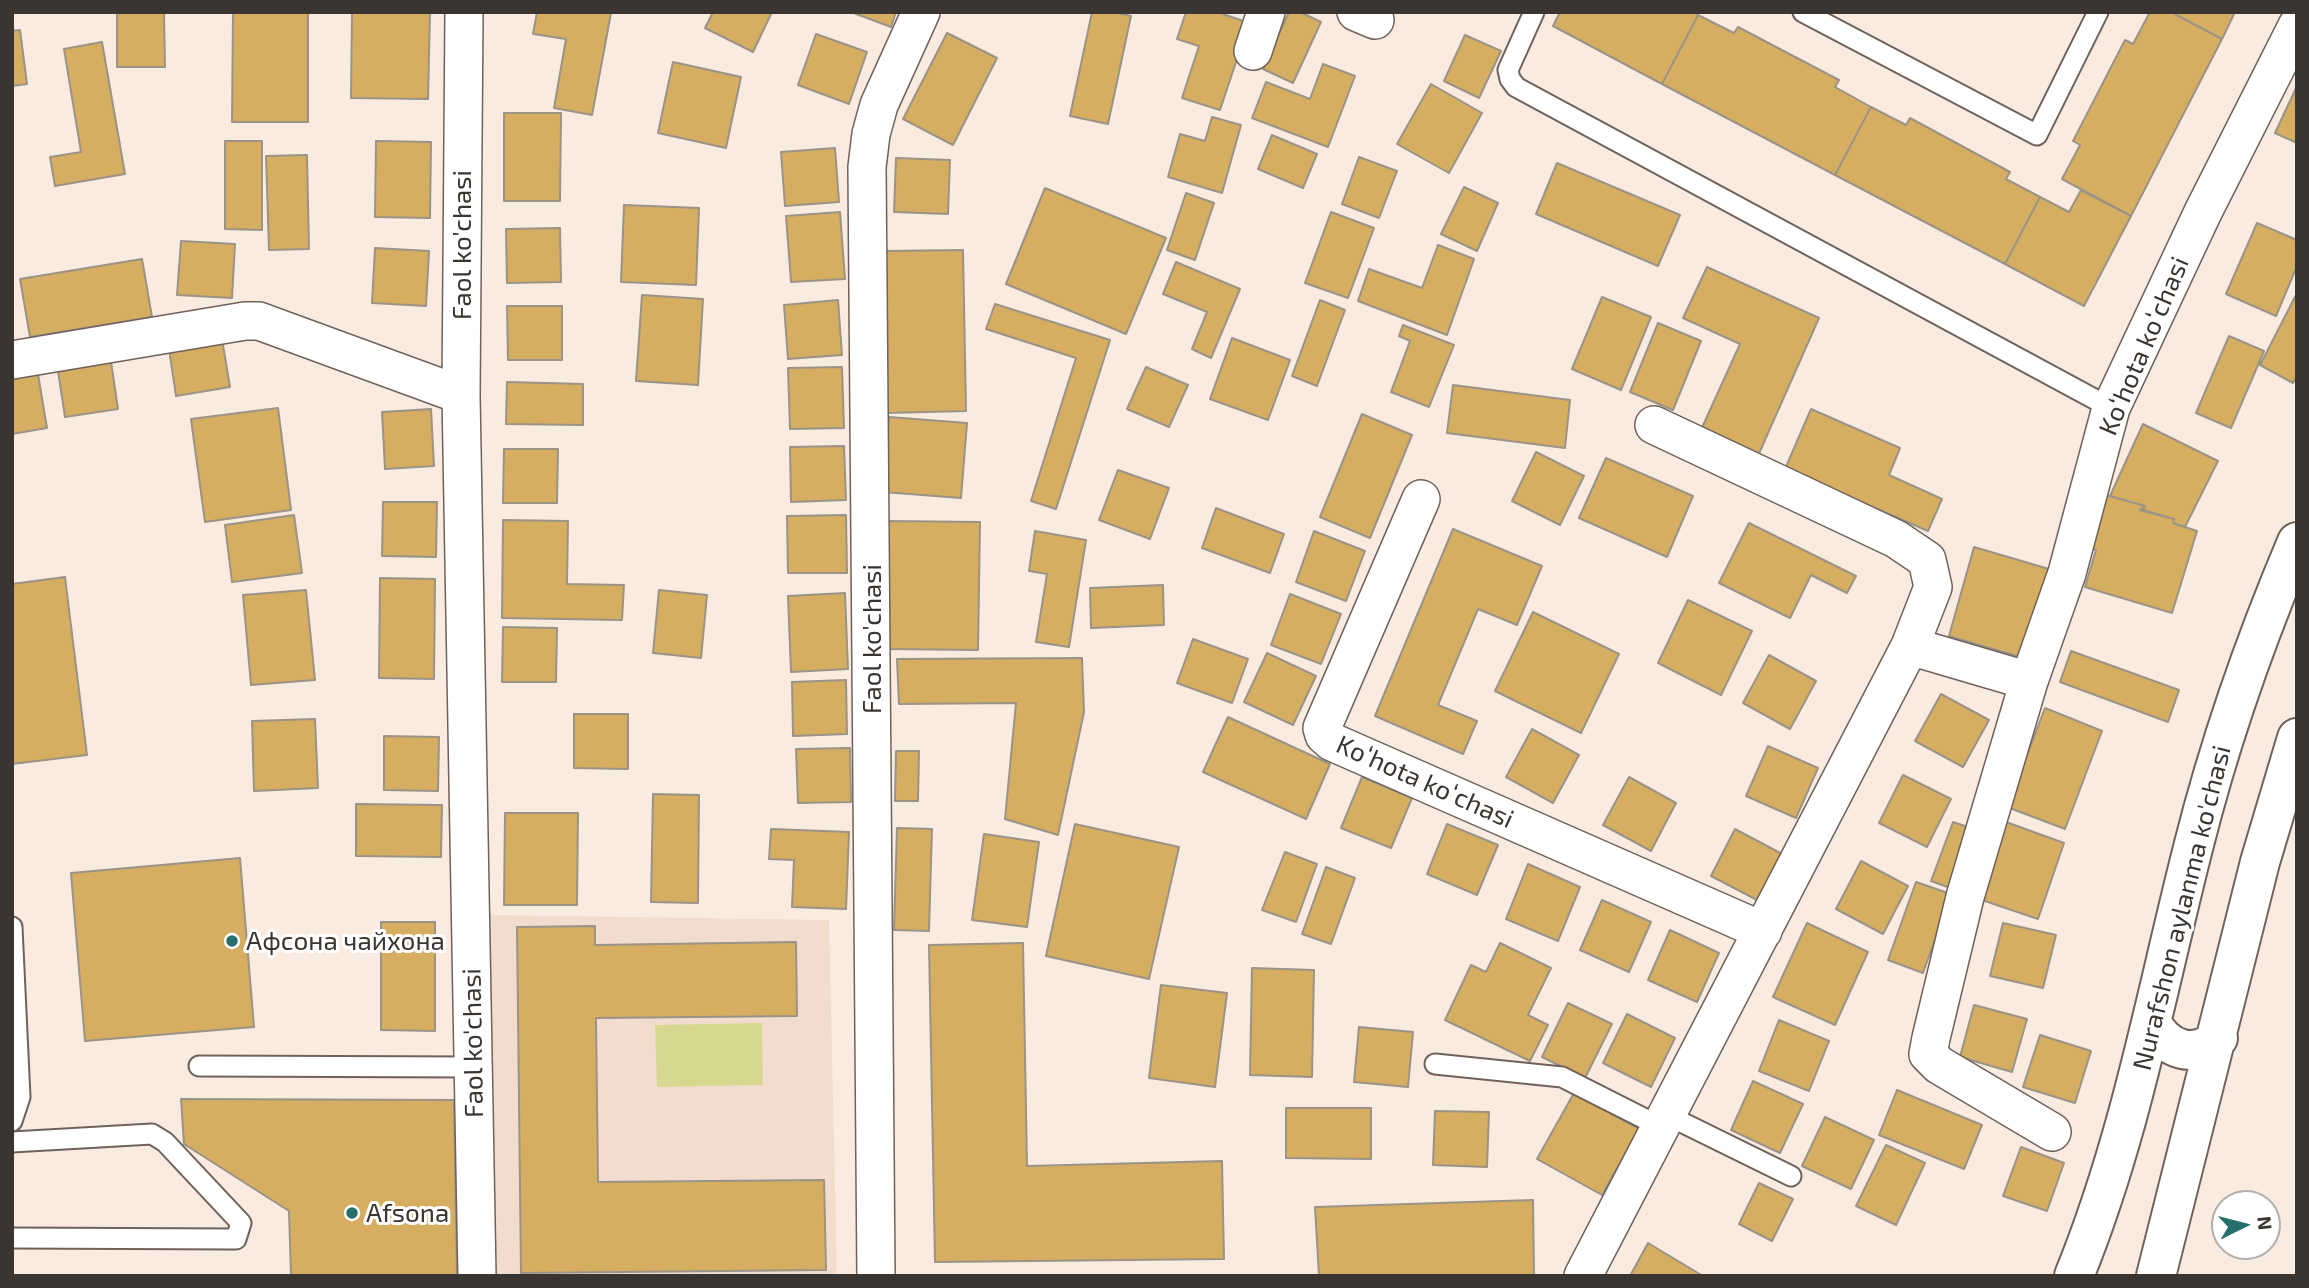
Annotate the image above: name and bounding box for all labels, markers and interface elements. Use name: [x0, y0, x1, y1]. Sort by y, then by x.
street label: Faol ko'chasi: [446, 170, 478, 320]
street label: Koʻhota koʻchasi: [2092, 252, 2196, 440]
street label: Faol ko'chasi: [856, 564, 888, 714]
street label: Koʻhota koʻchasi: [1331, 729, 1519, 835]
street label: Nurafshon aylanma ko'chasi: [2127, 742, 2237, 1074]
place label: Афсона чайхона: [246, 925, 445, 957]
marker: Афсона чайхона: [224, 933, 240, 949]
street label: Faol ko'chasi: [456, 968, 490, 1118]
north arrow: [2211, 1190, 2281, 1260]
place label: Afsona: [366, 1197, 449, 1229]
marker: Afsona: [344, 1205, 360, 1221]
text: N: [2253, 1215, 2278, 1231]

